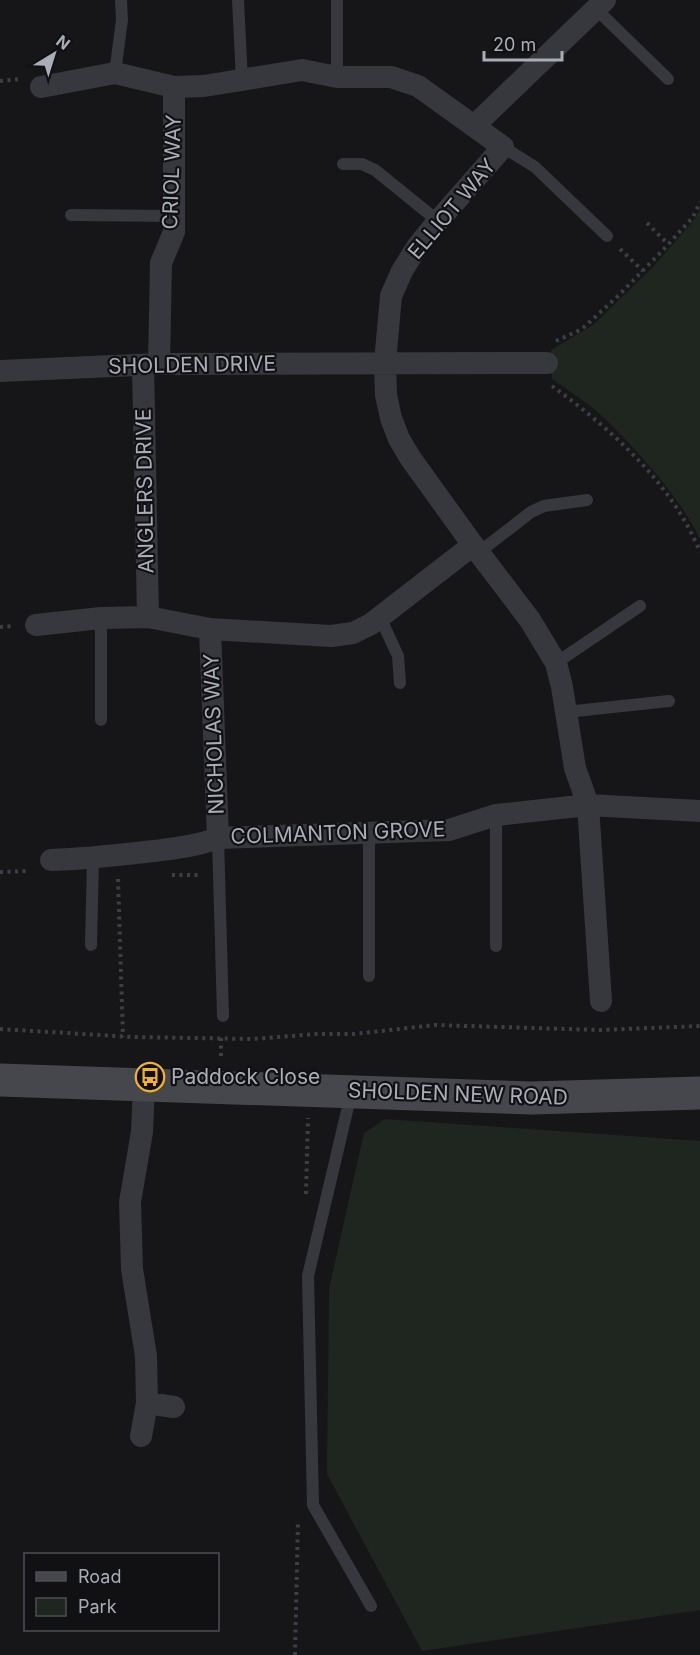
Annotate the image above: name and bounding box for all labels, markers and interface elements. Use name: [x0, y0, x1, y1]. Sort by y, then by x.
north arrow: [24, 24, 84, 84]
scale bar: [484, 24, 562, 62]
text: N: [52, 31, 74, 54]
text: 20 m: [493, 34, 536, 55]
street label: CRIOL WAY: [157, 114, 186, 230]
street label: ELLIOT WAY: [402, 153, 501, 264]
street label: SHOLDEN DRIVE: [108, 351, 276, 378]
street label: ANGLERS DRIVE: [131, 408, 158, 574]
street label: NICHOLAS WAY: [198, 653, 229, 815]
street label: COLMANTON GROVE: [230, 816, 446, 849]
bus stop icon: Paddock Close: [134, 1061, 166, 1093]
place label: Paddock Close: [171, 1064, 320, 1089]
street label: SHOLDEN NEW ROAD: [348, 1077, 568, 1110]
legend: [24, 1553, 219, 1631]
text: Road: [78, 1566, 121, 1587]
text: Park: [78, 1596, 117, 1617]

